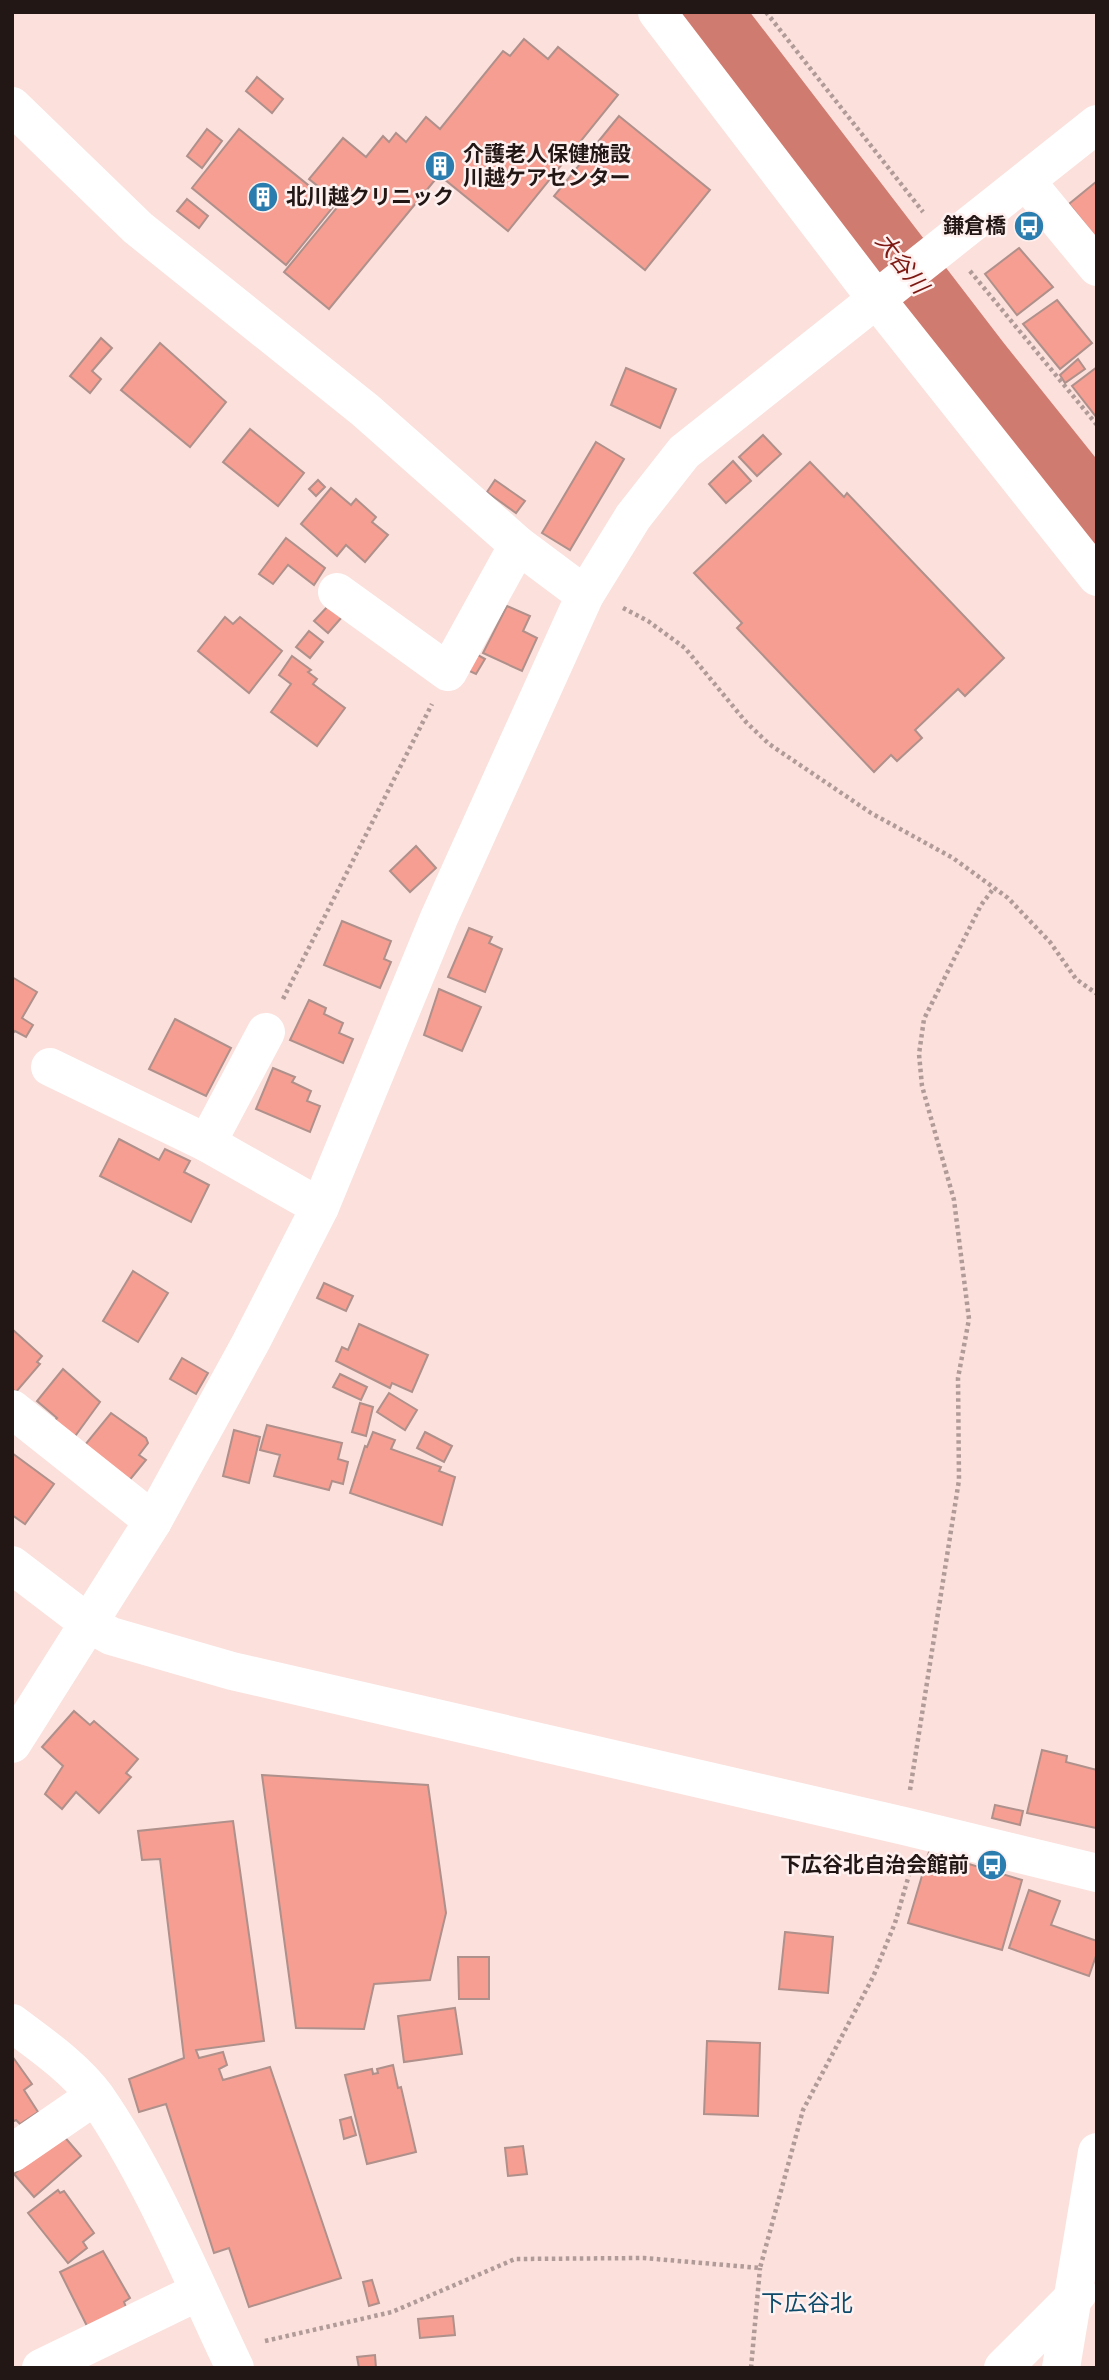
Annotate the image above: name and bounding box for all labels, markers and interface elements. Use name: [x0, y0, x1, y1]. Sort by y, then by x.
place label: 介護老人保健施設 川越ケアセンター: [463, 140, 631, 190]
building icon: 介護老人保健施設 川越ケアセンター: [423, 149, 457, 183]
building icon: 北川越クリニック: [246, 180, 280, 214]
place label: 北川越クリニック: [286, 183, 454, 209]
bus stop icon: 鎌倉橋: [1012, 209, 1046, 243]
place label: 鎌倉橋: [943, 212, 1006, 238]
water label: 大谷川: [870, 227, 937, 301]
bus stop icon: 下広谷北自治会館前: [975, 1848, 1009, 1882]
place label: 下広谷北自治会館前: [780, 1851, 969, 1877]
district label: 下広谷北: [761, 2288, 853, 2317]

